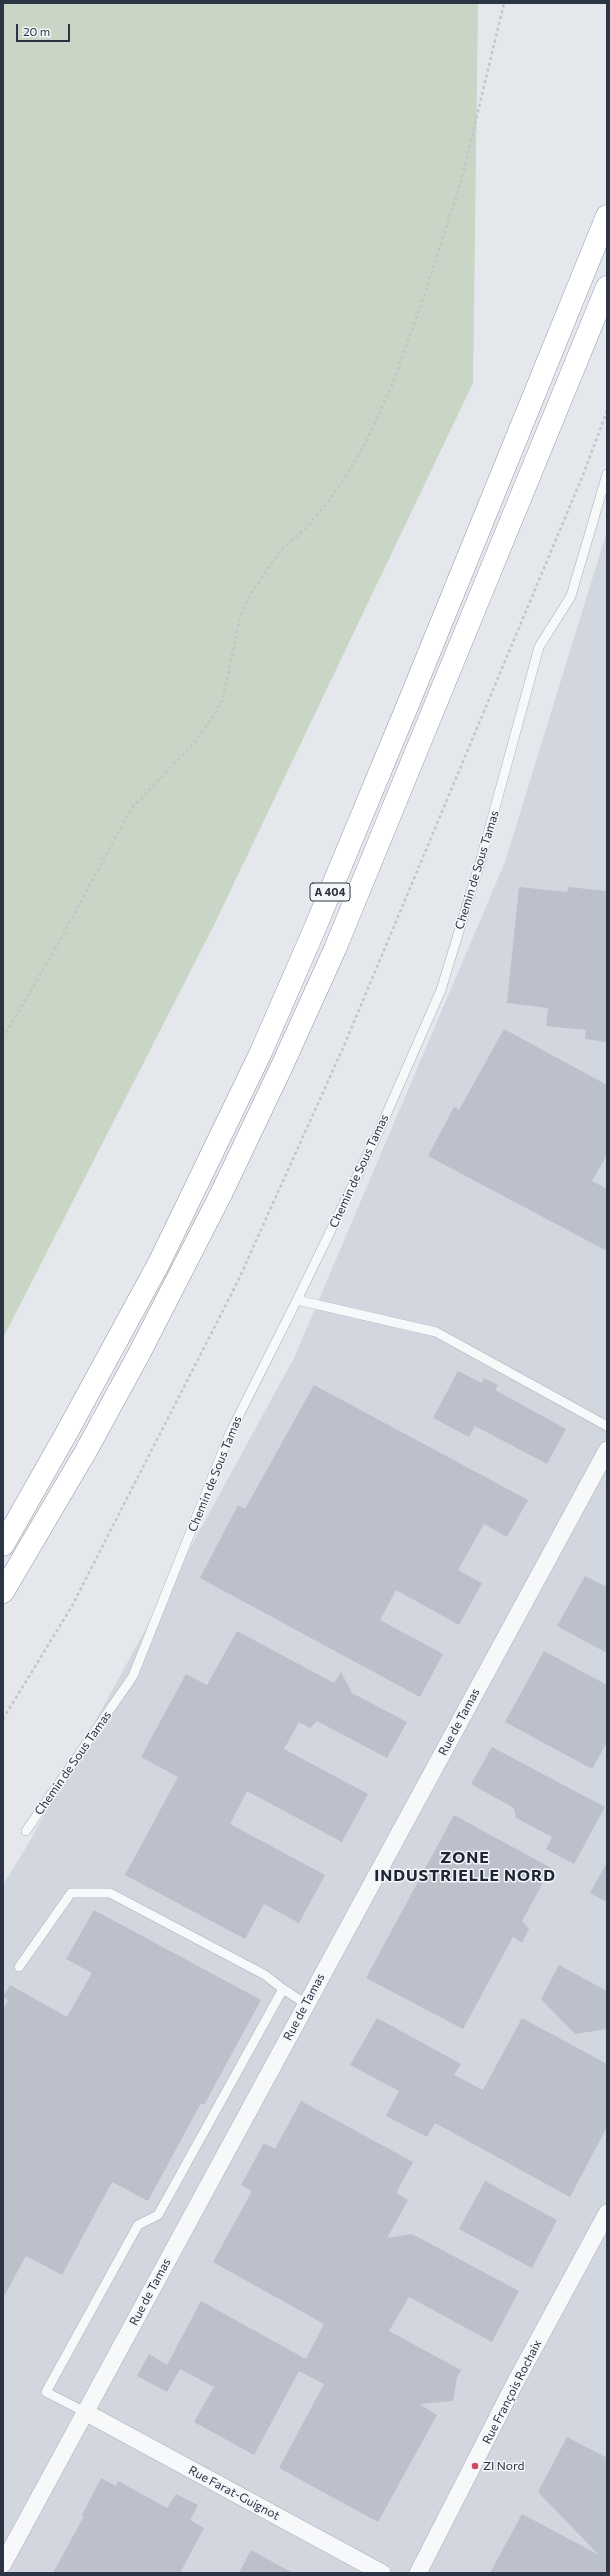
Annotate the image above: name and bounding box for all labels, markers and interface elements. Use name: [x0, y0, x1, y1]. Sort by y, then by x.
scale bar: [18, 16, 72, 42]
text: 20 m: [23, 24, 50, 38]
street label: Chemin de Sous Tamas: [452, 809, 502, 931]
road number: A 404: [310, 883, 350, 901]
street label: Chemin de Sous Tamas: [326, 1112, 392, 1230]
street label: Chemin de Sous Tamas: [185, 1414, 245, 1534]
street label: Rue de Tamas: [435, 1686, 483, 1758]
street label: Chemin de Sous Tamas: [32, 1708, 114, 1818]
district label: ZONE INDUSTRIELLE NORD: [374, 1848, 556, 1886]
street label: Rue de Tamas: [280, 1971, 328, 2043]
street label: Rue de Tamas: [126, 2256, 174, 2328]
street label: Rue François Rochaix: [479, 2337, 545, 2447]
place label: ZI Nord: [483, 2459, 524, 2473]
marker: ZI Nord: [470, 2461, 480, 2471]
street label: Rue Farat-Guignot: [186, 2463, 282, 2523]

